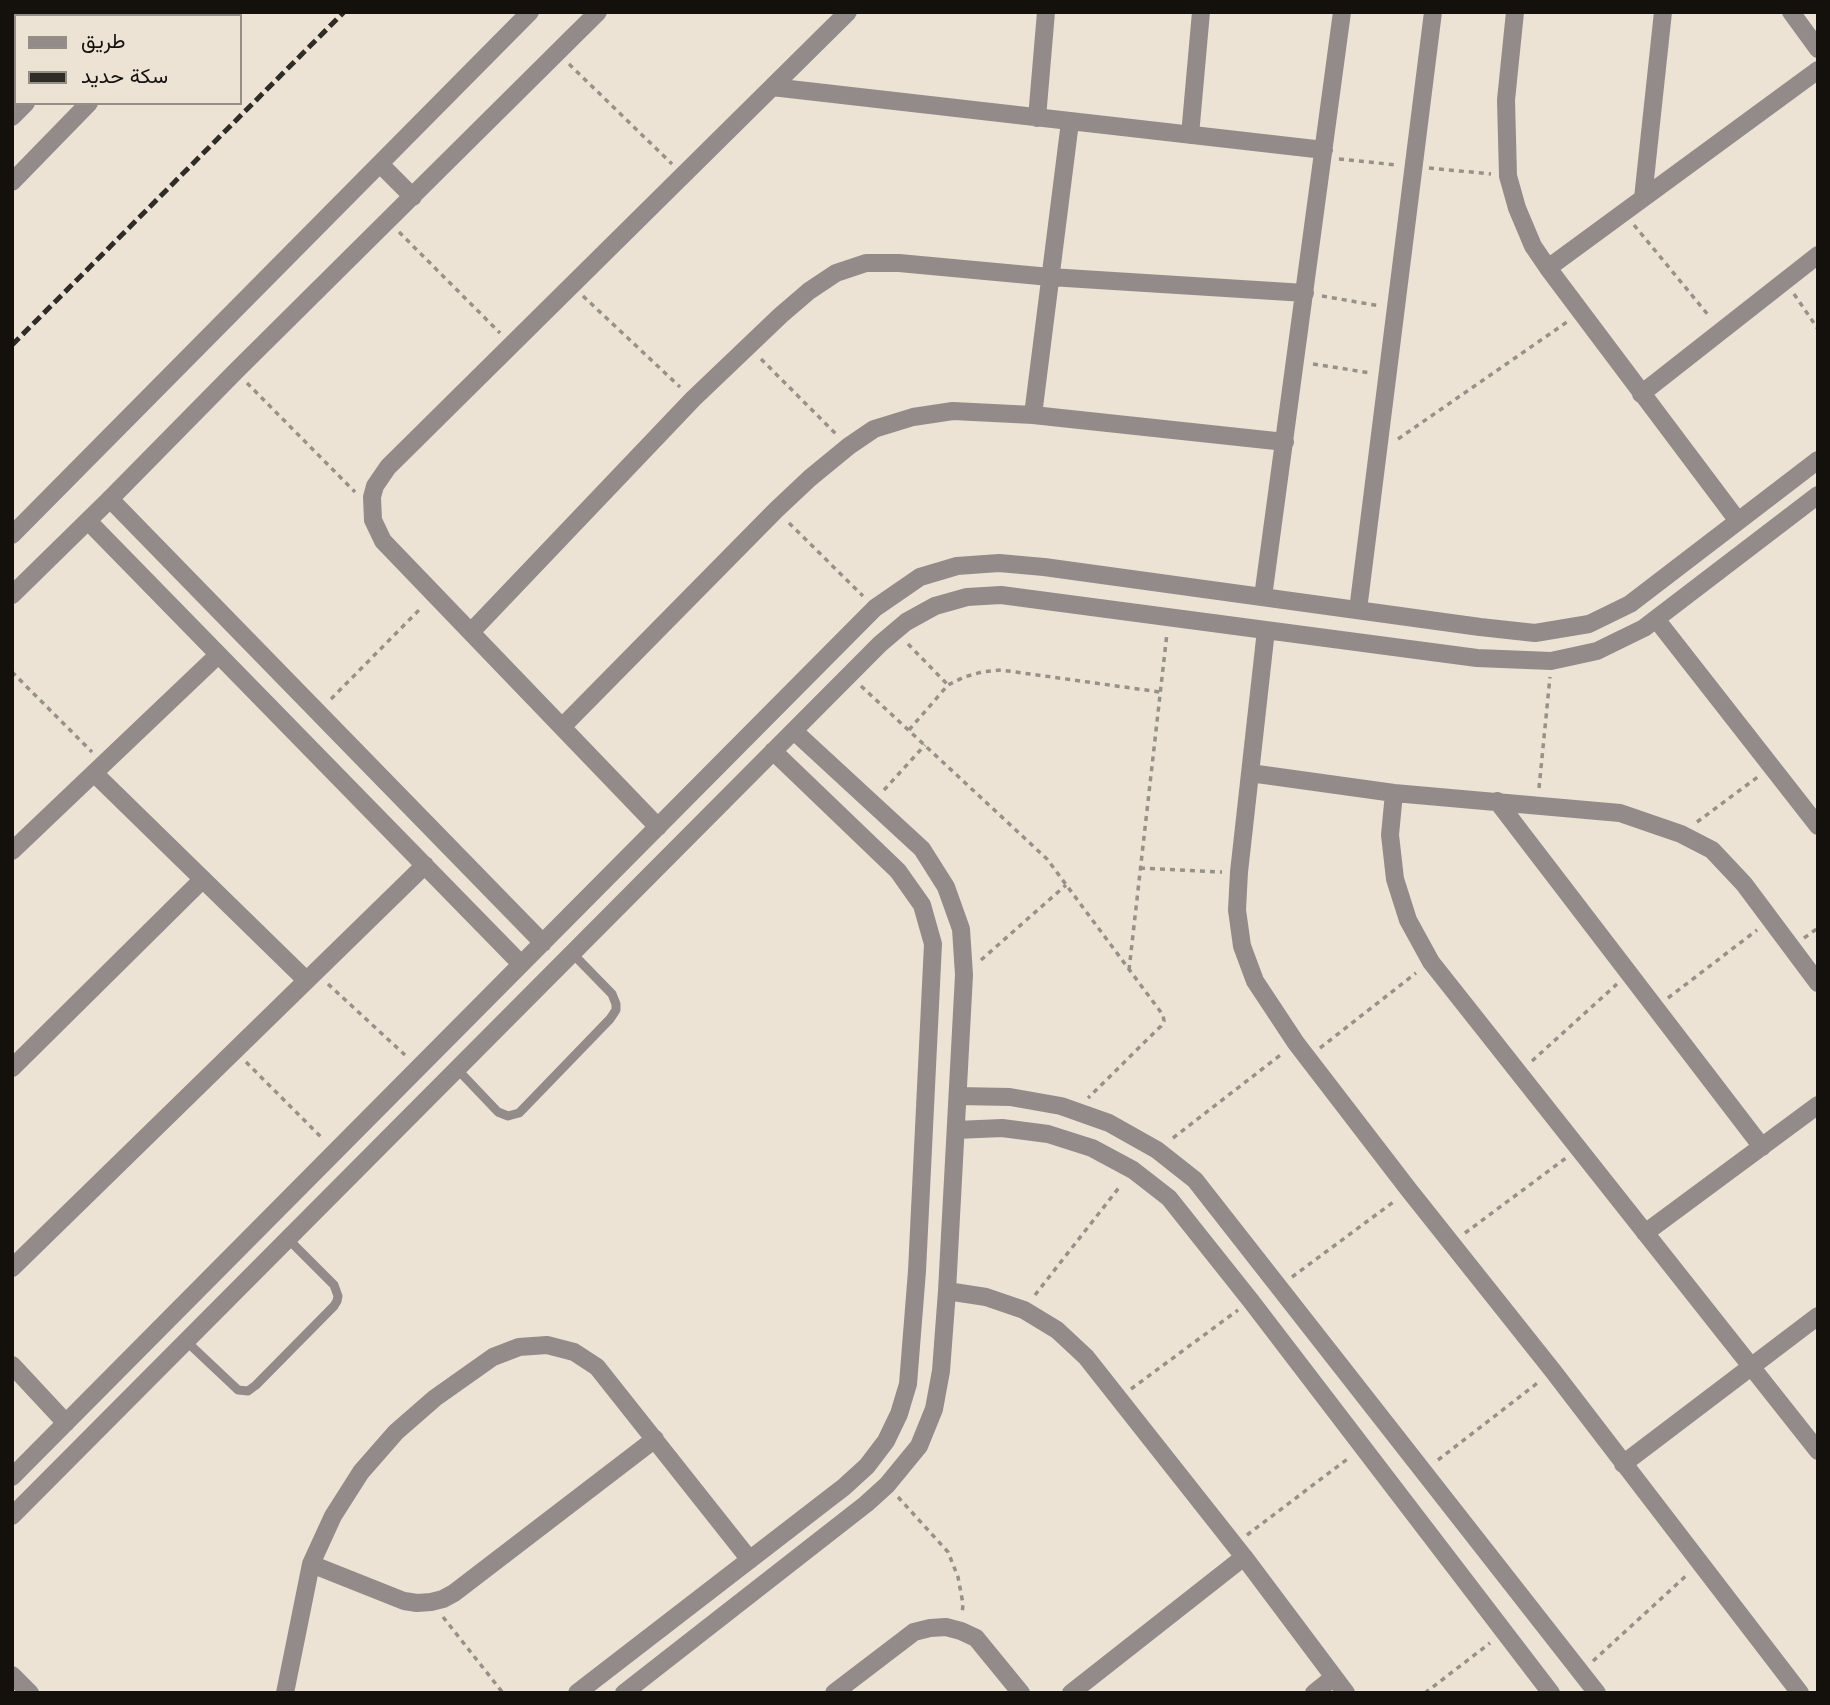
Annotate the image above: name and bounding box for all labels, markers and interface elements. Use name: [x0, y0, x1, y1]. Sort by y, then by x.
legend: [14, 14, 242, 105]
text: طريق: [81, 28, 126, 53]
text: سكة حديد: [81, 63, 168, 88]

